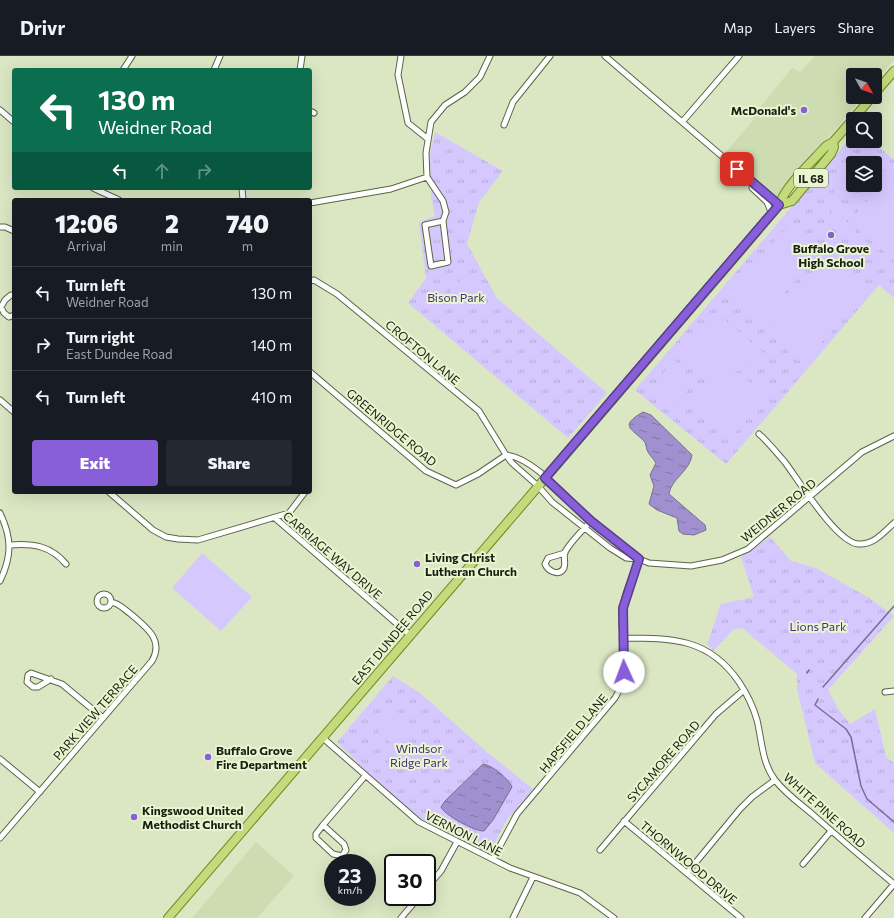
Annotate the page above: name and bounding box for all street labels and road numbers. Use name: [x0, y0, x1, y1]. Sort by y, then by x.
road number: IL 68: [794, 169, 828, 187]
street label: CROFTON LANE: [383, 317, 463, 387]
street label: GREENRIDGE ROAD: [344, 385, 440, 469]
street label: WEIDNER ROAD: [738, 475, 818, 545]
street label: CARRIAGE WAY DRIVE: [281, 508, 385, 602]
street label: EAST DUNDEE ROAD: [348, 587, 436, 687]
street label: PARK VIEW TERRACE: [50, 662, 140, 762]
street label: HAPSFIELD LANE: [536, 691, 610, 775]
street label: SYCAMORE ROAD: [624, 717, 702, 805]
street label: WHITE PINE ROAD: [781, 770, 869, 851]
street label: VERNON LANE: [423, 807, 505, 859]
street label: THORNWOOD DRIVE: [638, 817, 740, 907]

